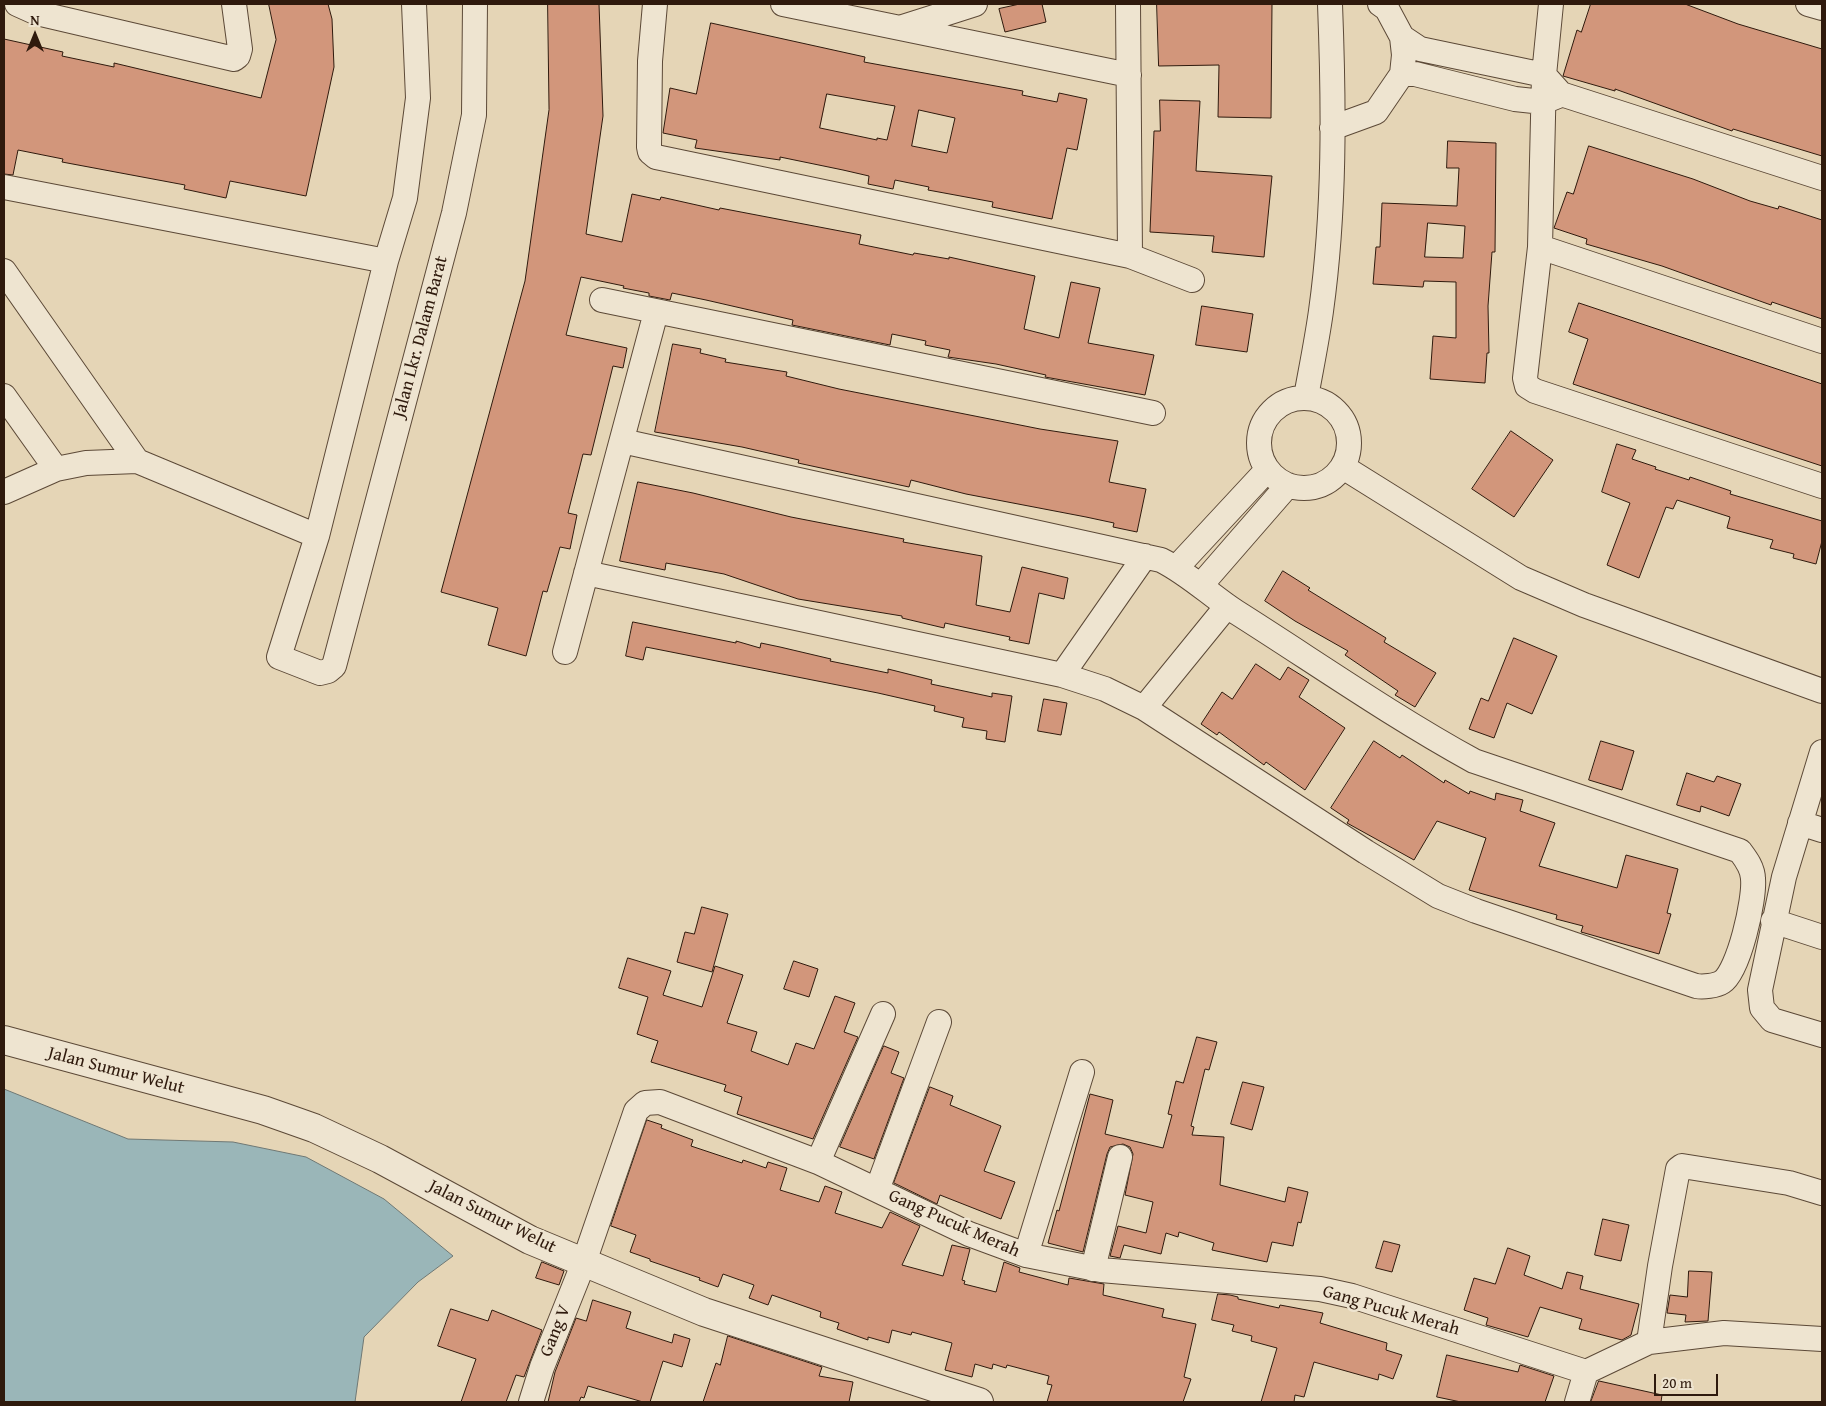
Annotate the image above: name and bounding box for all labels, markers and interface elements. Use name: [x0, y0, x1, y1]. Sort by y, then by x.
north arrow: [10, 10, 60, 60]
text: N: [30, 10, 40, 30]
street label: Jalan Lkr. Dalam Barat: [389, 254, 453, 420]
street label: Jalan Sumur Welut: [45, 1042, 187, 1100]
street label: Jalan Sumur Welut: [425, 1176, 559, 1258]
street label: Gang Pucuk Merah: [885, 1185, 1023, 1263]
street label: Gang Pucuk Merah: [1320, 1281, 1462, 1341]
street label: Gang V: [536, 1302, 576, 1360]
scale bar: [1656, 1364, 1720, 1396]
text: 20 m: [1662, 1372, 1692, 1393]

